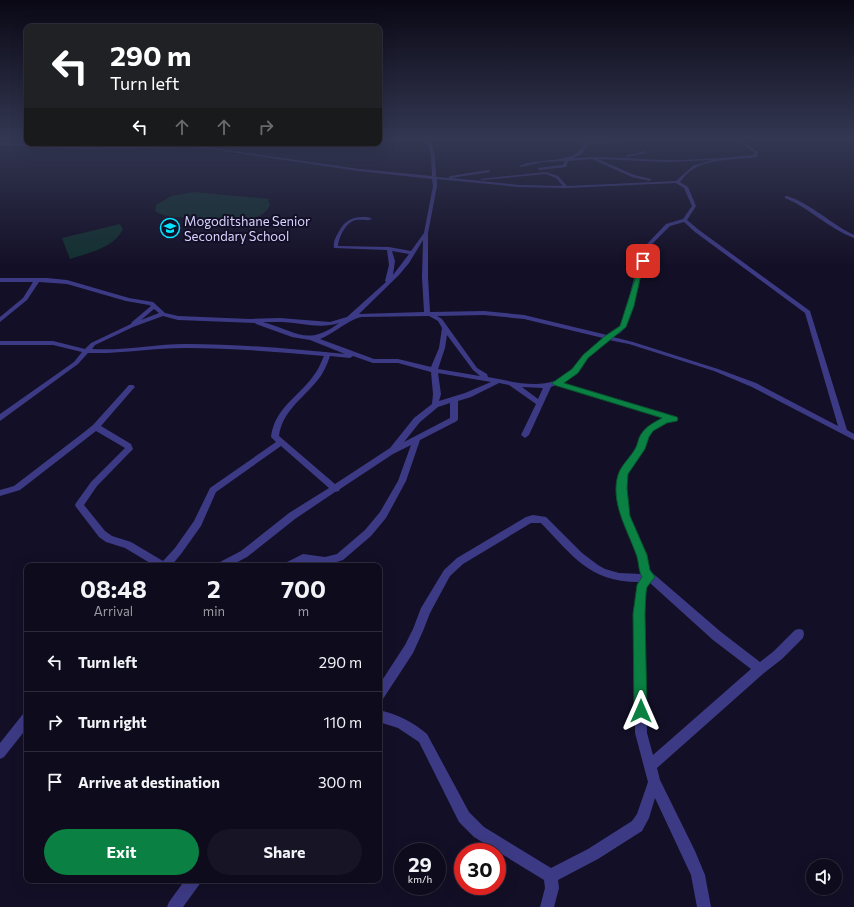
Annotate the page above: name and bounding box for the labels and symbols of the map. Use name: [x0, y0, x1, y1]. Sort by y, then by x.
place label: Mogoditshane Senior Secondary School: [184, 213, 310, 244]
school or university icon: Mogoditshane Senior Secondary School: [159, 217, 181, 239]
pin: [626, 244, 660, 278]
position arrow: [620, 690, 662, 732]
speed limit sign: 30: [454, 843, 506, 895]

